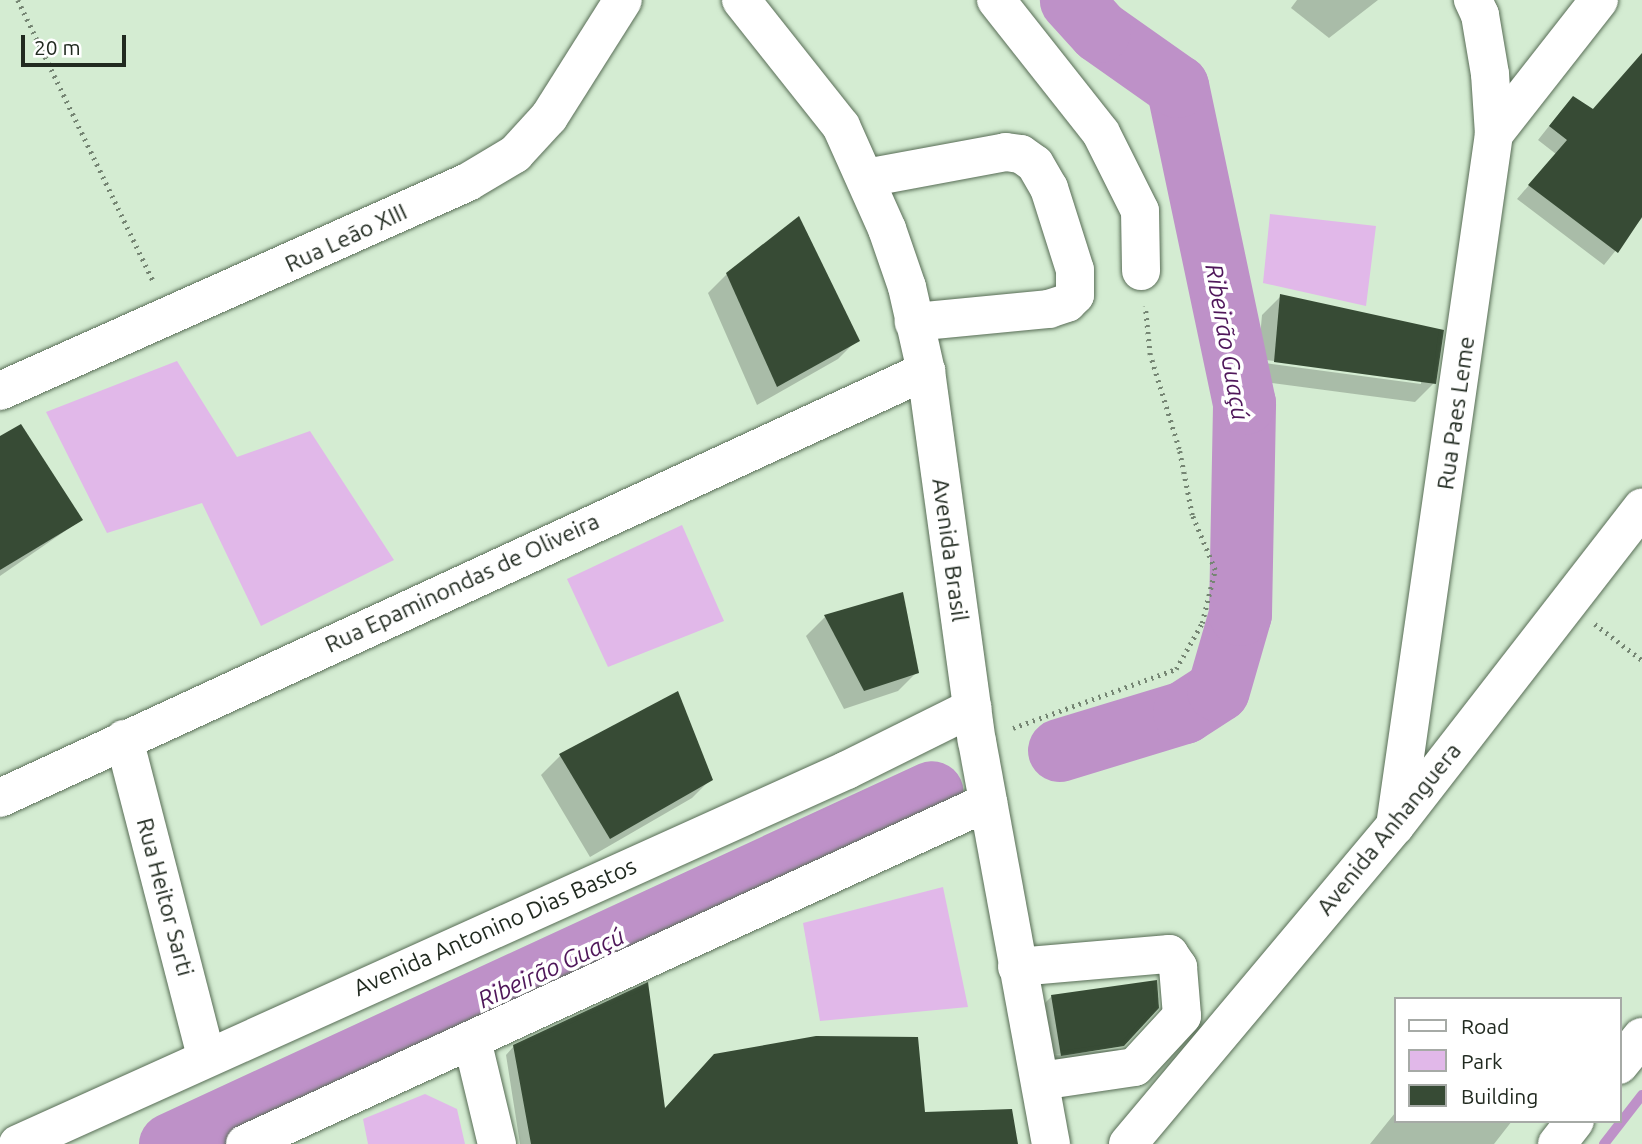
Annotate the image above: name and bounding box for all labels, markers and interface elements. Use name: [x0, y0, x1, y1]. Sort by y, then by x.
scale bar: [24, 21, 130, 65]
text: 20 m: [34, 35, 81, 59]
street label: Rua Leão XIII: [281, 198, 411, 278]
water label: Ribeirão Guaçú: [1199, 262, 1255, 422]
street label: Rua Paes Leme: [1432, 334, 1480, 492]
street label: Avenida Brasil: [926, 477, 974, 623]
street label: Rua Epaminondas de Oliveira: [321, 507, 603, 659]
street label: Avenida Anhanguera: [1311, 737, 1467, 921]
street label: Rua Heitor Sarti: [131, 815, 199, 979]
street label: Avenida Antonino Dias Bastos: [349, 852, 641, 1002]
water label: Ribeirão Guaçú: [473, 922, 629, 1014]
legend: [1394, 997, 1621, 1123]
text: Road: [1461, 1014, 1509, 1038]
text: Park: [1461, 1049, 1503, 1073]
text: Building: [1461, 1084, 1538, 1108]

